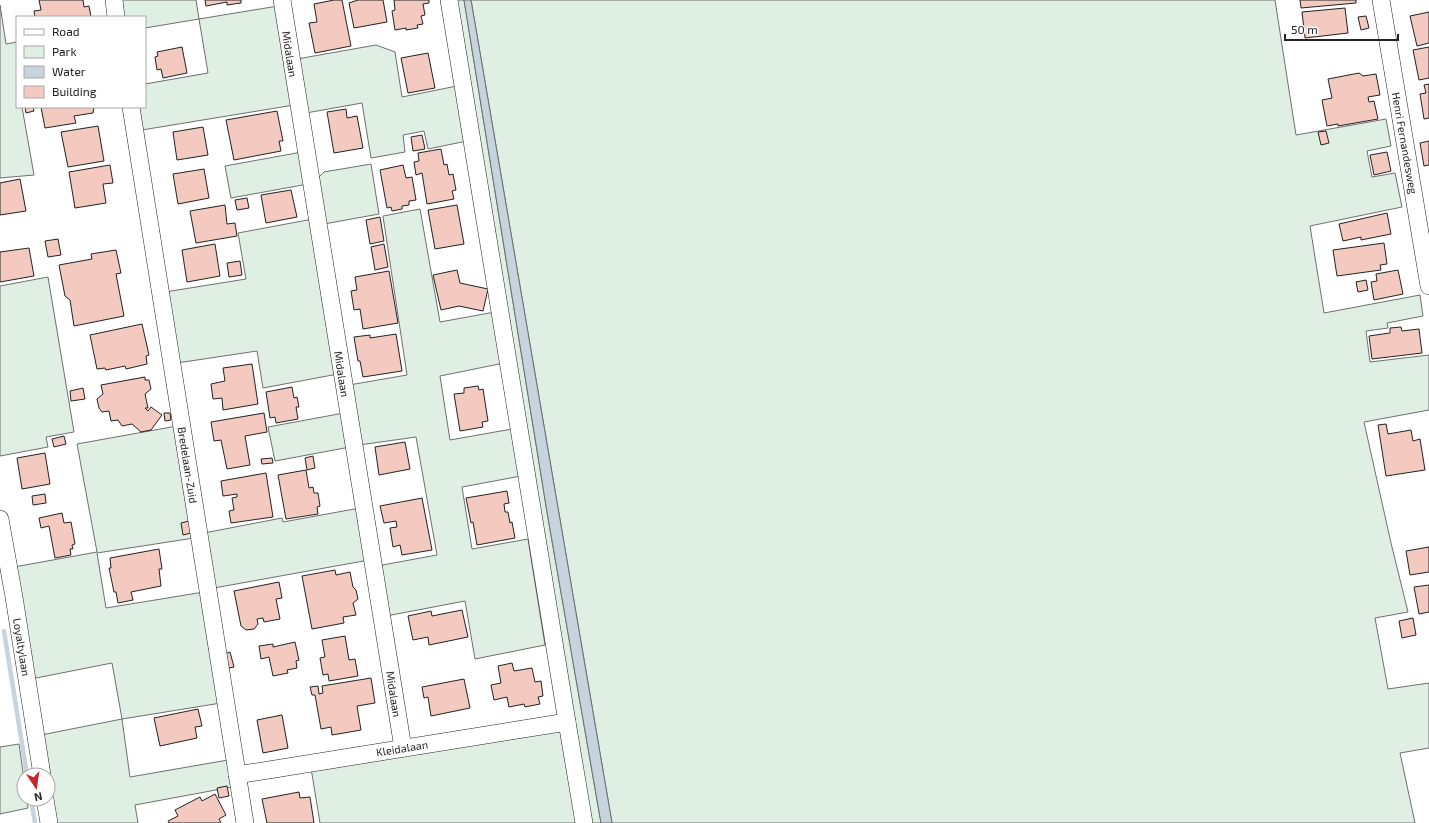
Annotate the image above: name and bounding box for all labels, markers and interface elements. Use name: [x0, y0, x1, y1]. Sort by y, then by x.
legend: [16, 16, 146, 108]
scale bar: [1285, 16, 1398, 42]
text: 50 m: [1291, 22, 1318, 36]
text: Road: [52, 24, 80, 38]
street label: Midalaan: [280, 30, 300, 78]
text: Park: [52, 44, 77, 58]
text: Water: [52, 64, 86, 78]
text: Building: [52, 84, 97, 98]
street label: Henri Fernandesweg: [1390, 91, 1420, 195]
street label: Midalaan: [332, 350, 352, 398]
street label: Bredelaan-Zuid: [176, 426, 200, 504]
street label: Loyaltylaan: [11, 617, 33, 677]
street label: Midalaan: [384, 670, 404, 718]
street label: Kleidalaan: [375, 737, 429, 759]
north arrow: [16, 767, 56, 807]
text: N: [33, 790, 44, 804]

